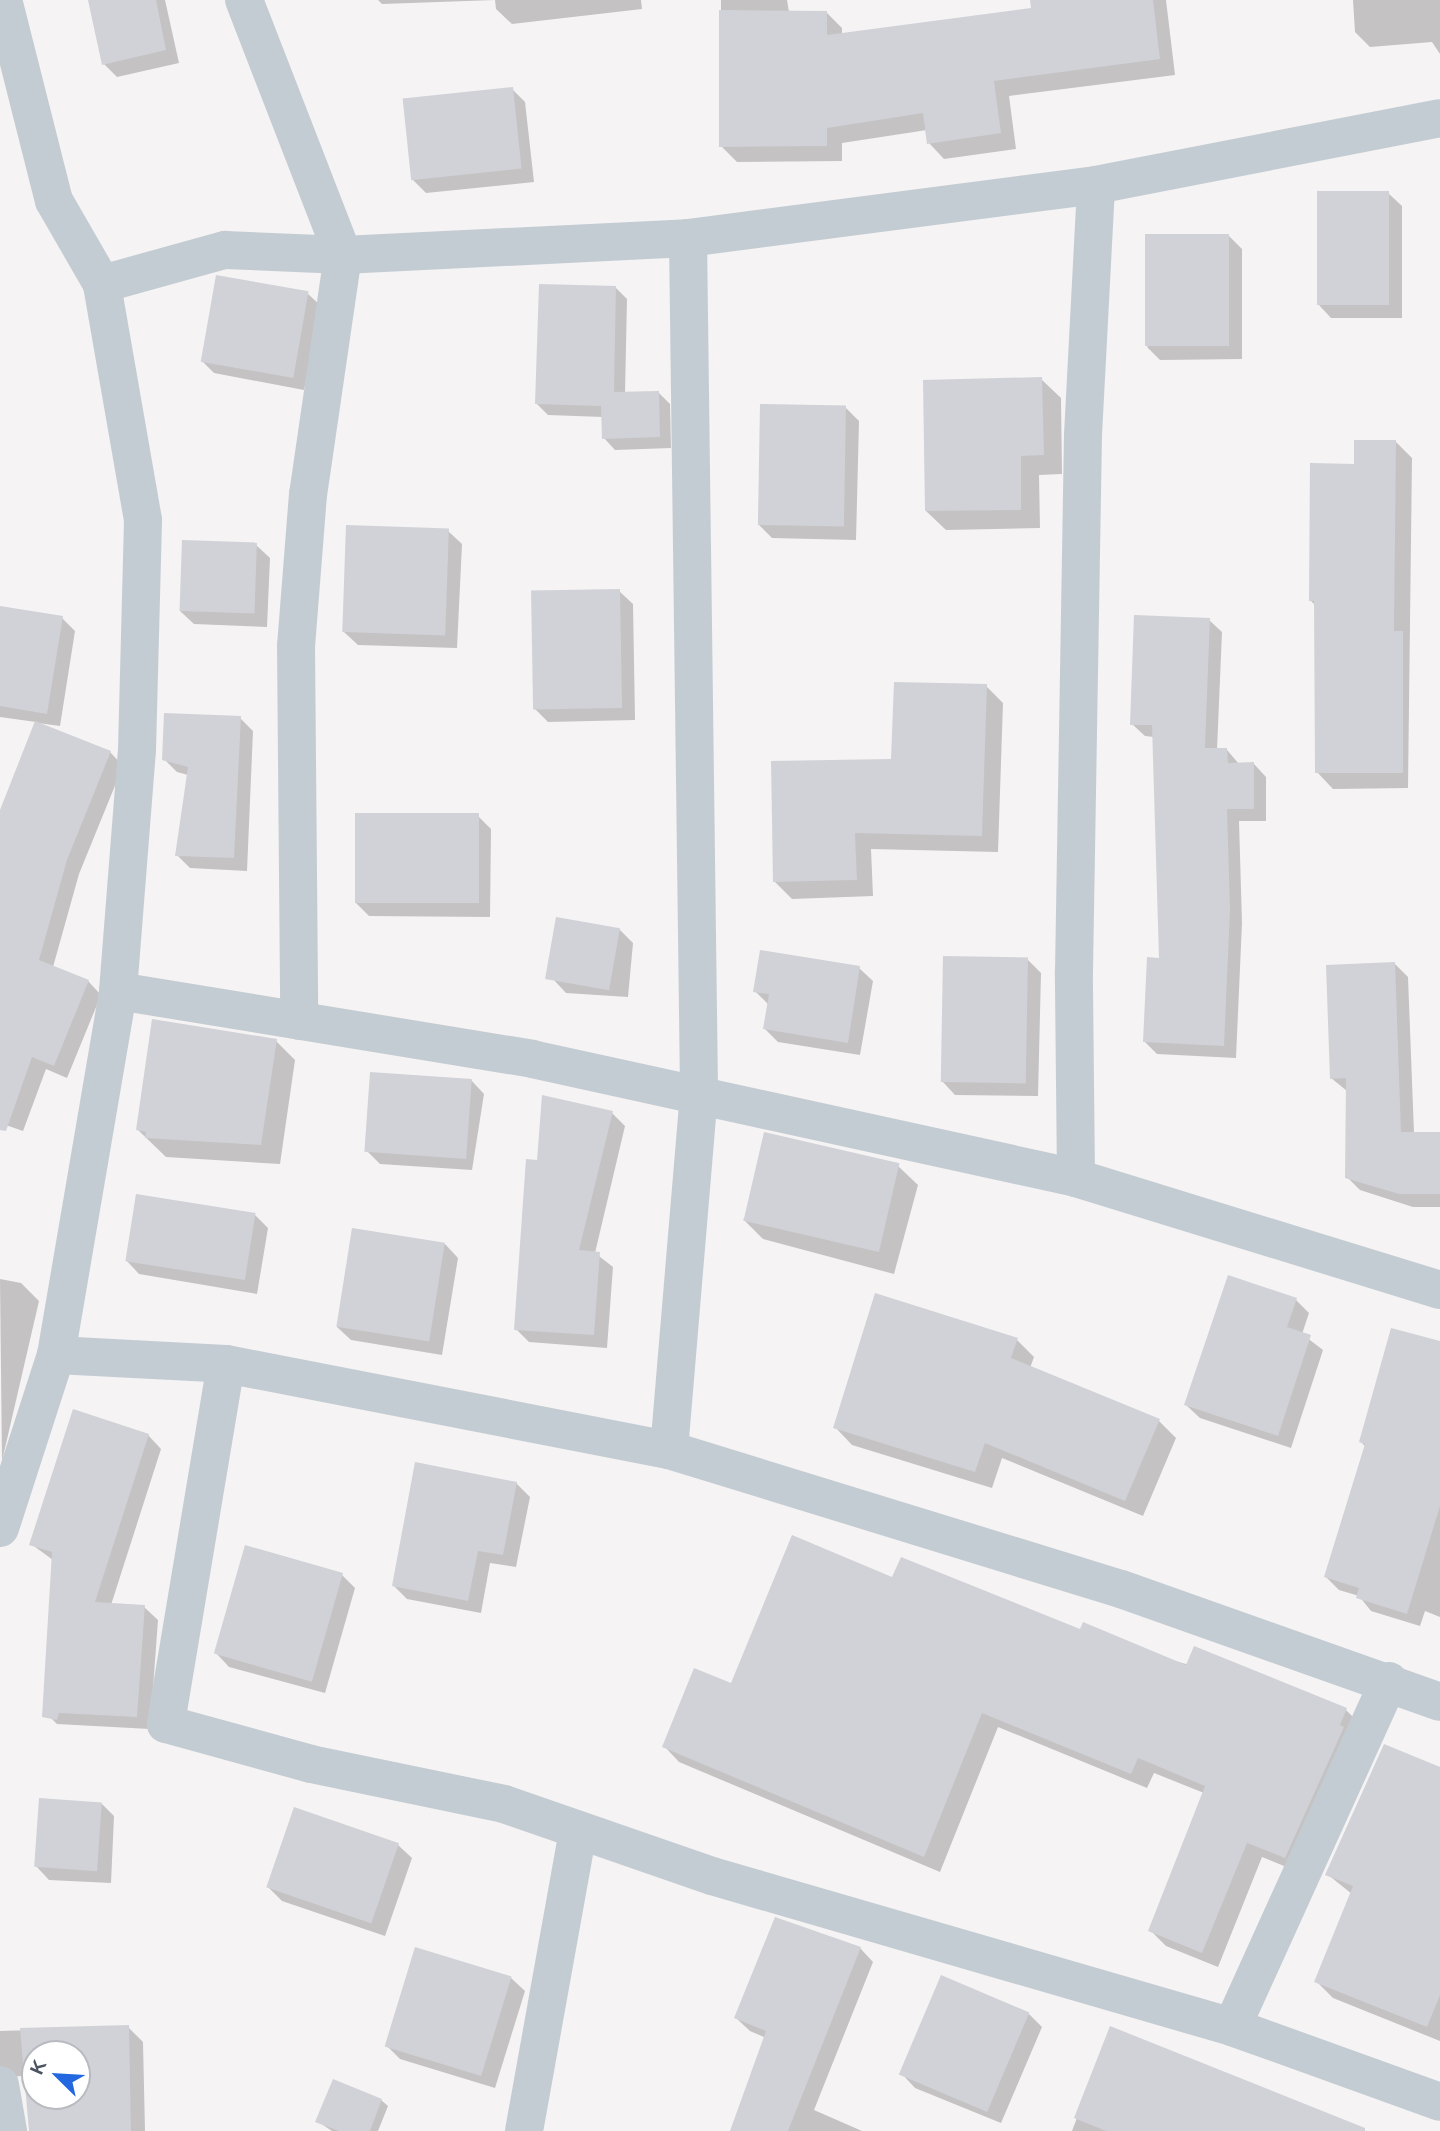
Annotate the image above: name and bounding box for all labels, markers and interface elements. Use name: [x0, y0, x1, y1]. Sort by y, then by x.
north arrow: [21, 2040, 91, 2110]
text: K: [26, 2057, 51, 2078]

